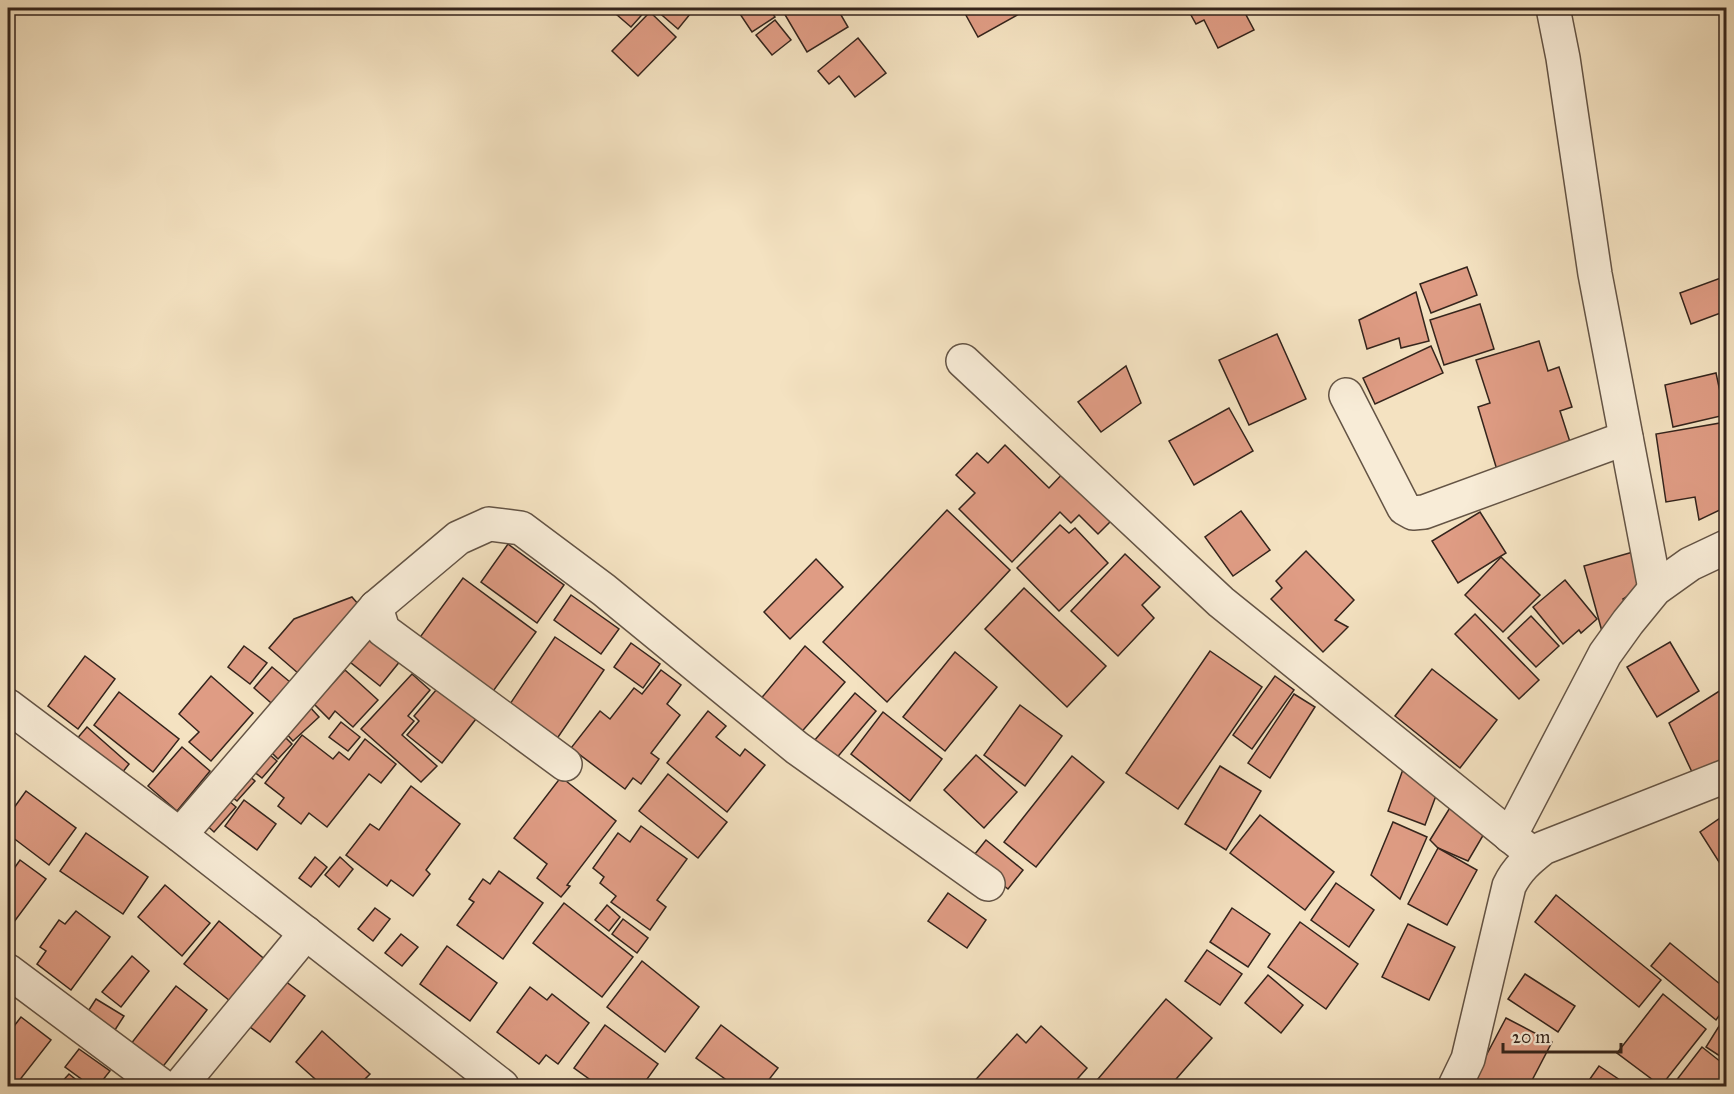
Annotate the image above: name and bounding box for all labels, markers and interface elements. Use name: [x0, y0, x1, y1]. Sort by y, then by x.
scale bar: [1503, 1016, 1622, 1054]
text: 20 m: [1512, 1026, 1550, 1048]

